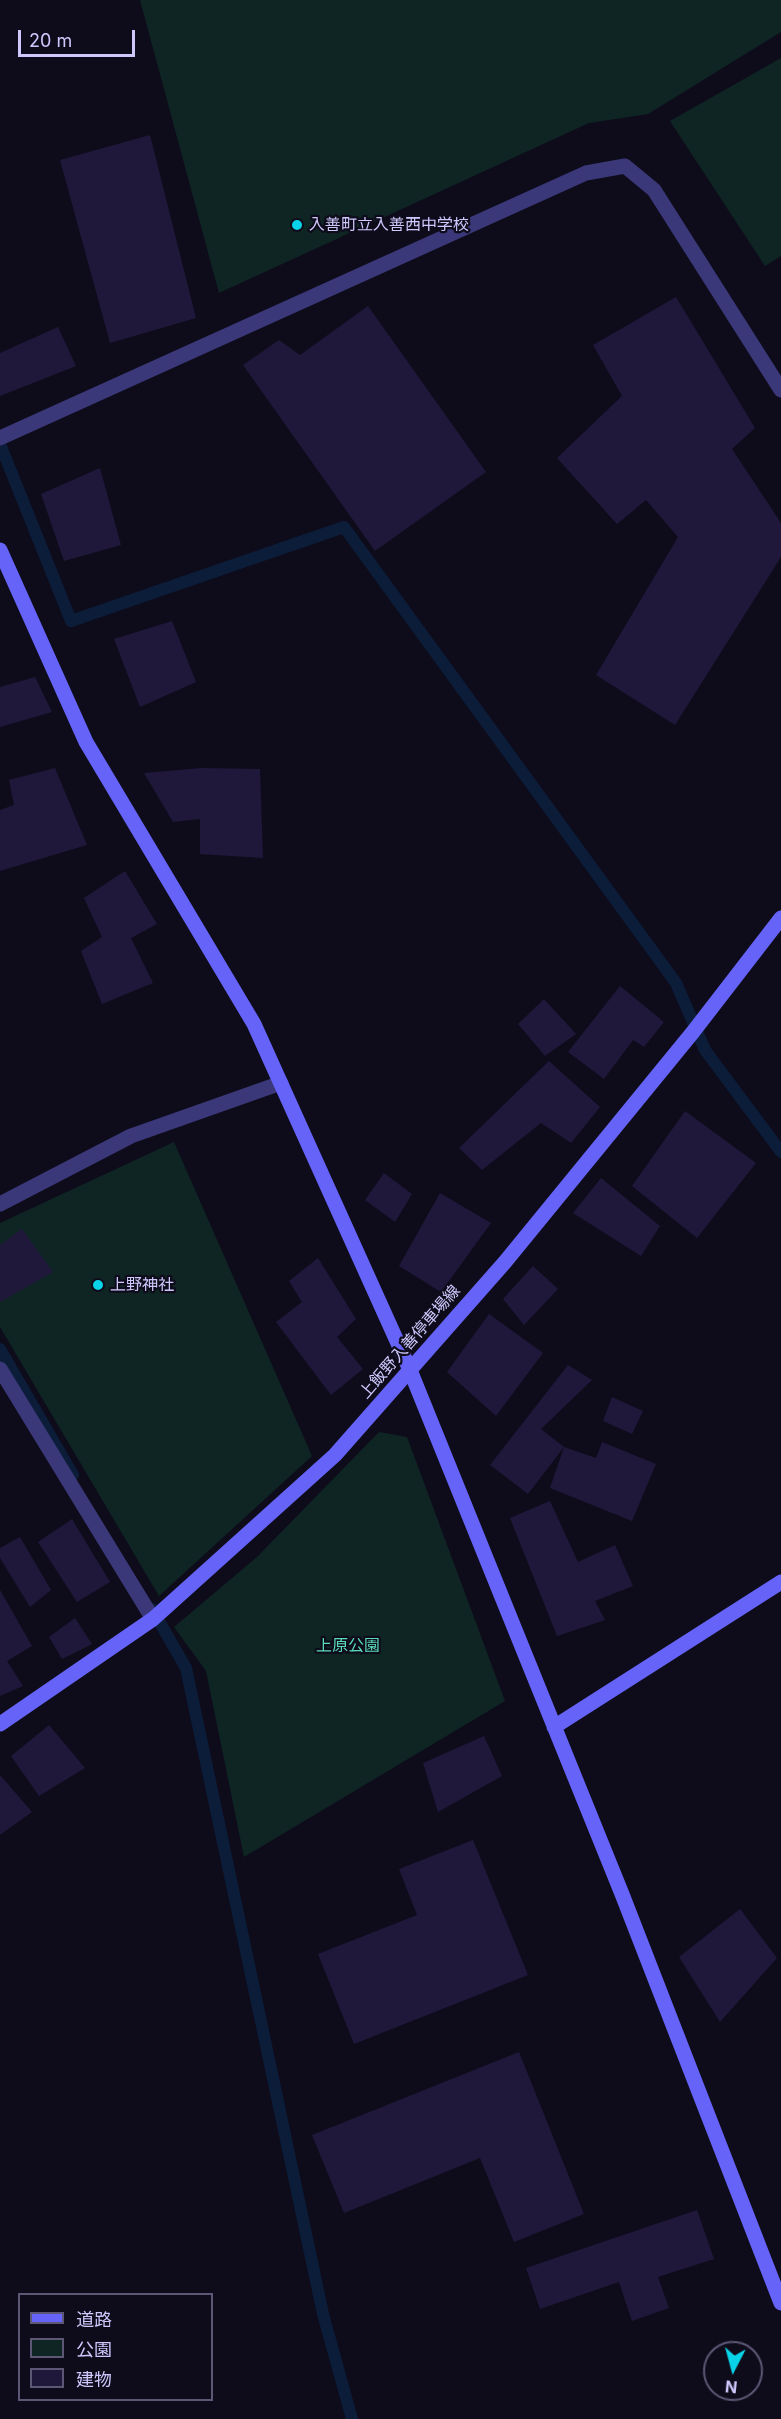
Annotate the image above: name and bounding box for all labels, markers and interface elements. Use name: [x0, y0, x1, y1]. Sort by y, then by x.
scale bar: [21, 18, 138, 56]
text: 20 m: [29, 30, 72, 51]
place label: 入善町立入善西中学校: [309, 215, 469, 235]
marker: 入善町立入善西中学校: [290, 218, 304, 232]
place label: 上野神社: [110, 1275, 174, 1295]
marker: 上野神社: [91, 1278, 105, 1292]
street label: 上飯野入善停車場線: [356, 1281, 464, 1403]
park label: 上原公園: [316, 1636, 380, 1656]
legend: [18, 2293, 213, 2401]
text: 道路: [76, 2309, 112, 2330]
text: 公園: [76, 2339, 112, 2360]
north arrow: [703, 2341, 763, 2401]
text: 建物: [76, 2369, 112, 2390]
text: N: [724, 2376, 738, 2397]

